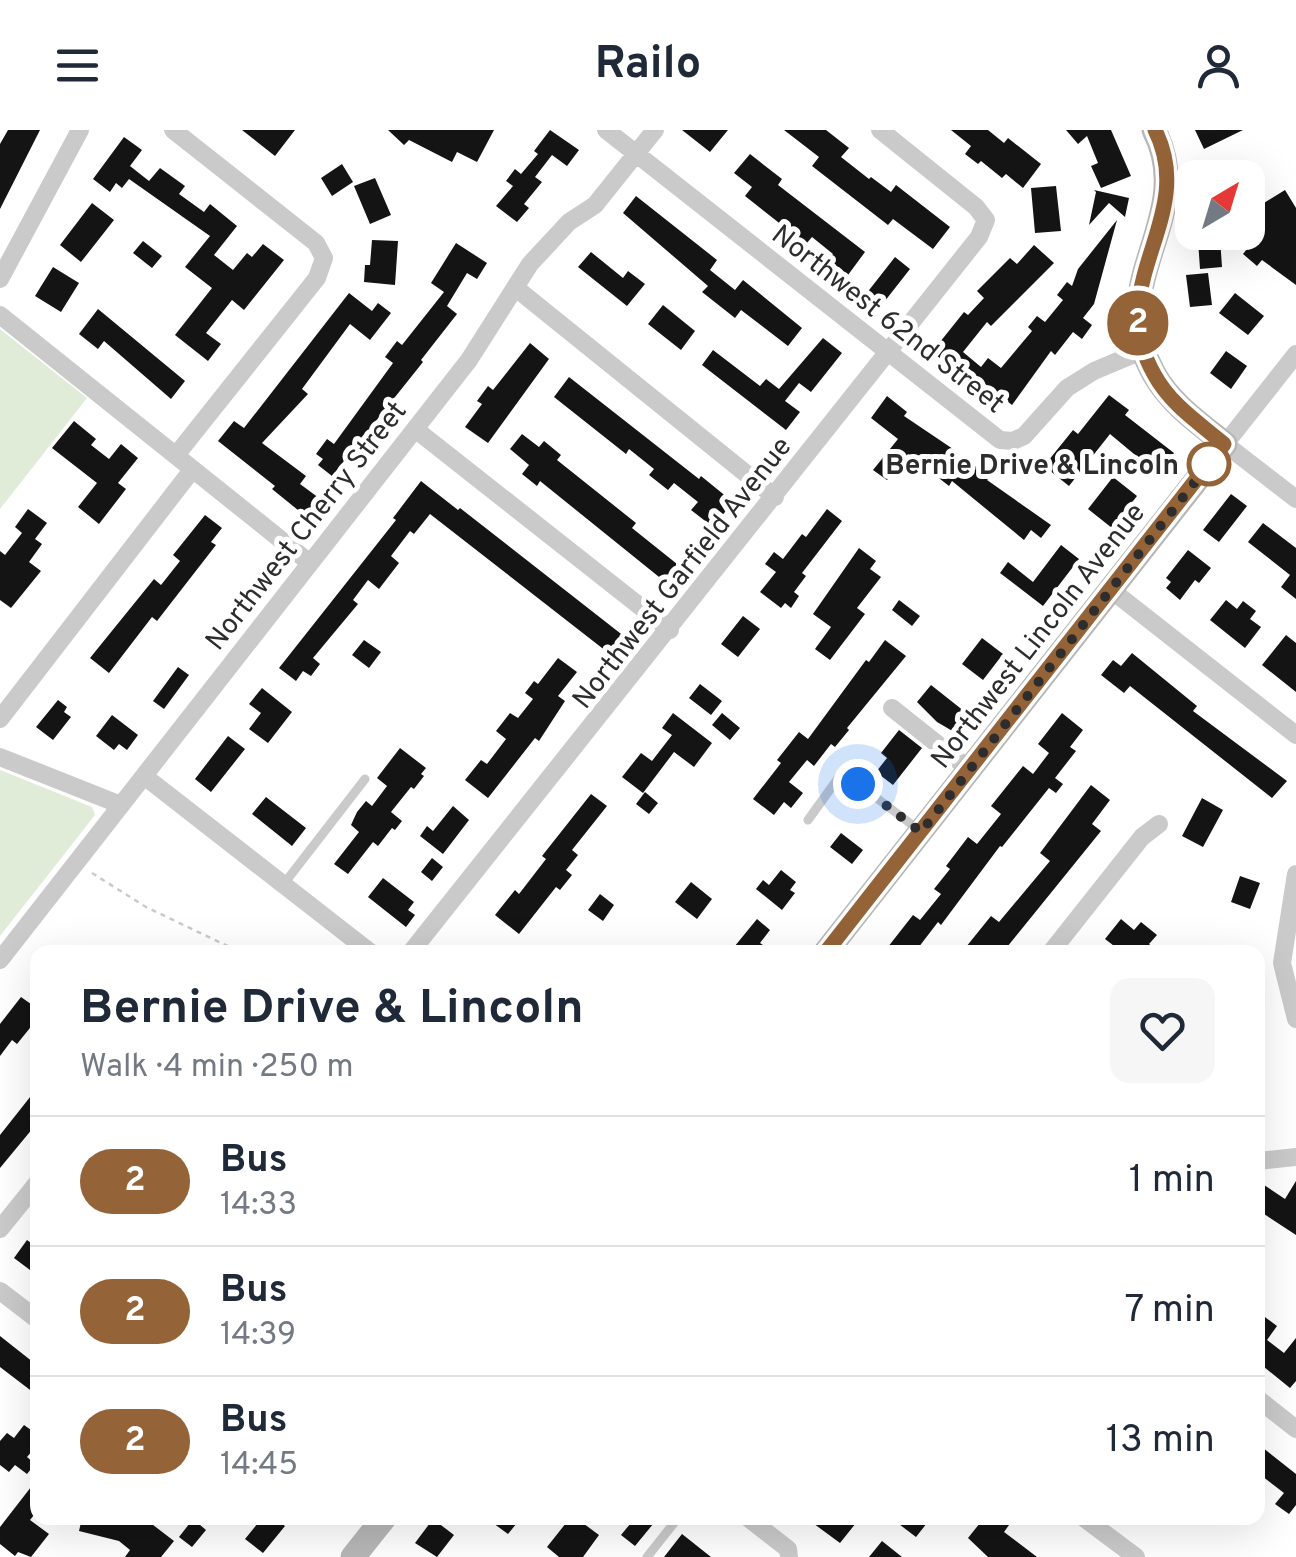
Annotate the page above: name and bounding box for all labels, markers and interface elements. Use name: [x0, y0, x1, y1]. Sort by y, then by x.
text: Railo: [595, 37, 701, 94]
icon: menu: [50, 38, 105, 93]
icon: person: [1191, 38, 1246, 93]
north arrow: [1175, 160, 1265, 250]
map controls: [1175, 160, 1265, 250]
street label: Northwest 62nd Street: [763, 218, 1011, 423]
line badge: 2: [1106, 290, 1170, 356]
text: 2: [1127, 301, 1149, 345]
street label: Northwest Cherry Street: [199, 395, 416, 659]
street label: Northwest Garfield Avenue: [566, 430, 801, 717]
marker: Bernie Drive & Lincoln: [1188, 443, 1230, 485]
place label: Bernie Drive & Lincoln: [885, 449, 1179, 485]
street label: Northwest Lincoln Avenue: [924, 497, 1154, 777]
your location: [833, 759, 883, 809]
button: heart: [1110, 978, 1215, 1083]
text: Bernie Drive & Lincoln: [80, 980, 584, 1040]
text: Walk · 4 min · 250 m: [80, 1048, 354, 1088]
text: Bus: [220, 1137, 287, 1186]
text: 1 min: [1129, 1157, 1215, 1206]
text: 2: [124, 1159, 146, 1203]
text: 14:33: [220, 1186, 297, 1226]
text: Bus: [220, 1267, 287, 1316]
text: 7 min: [1125, 1287, 1215, 1336]
text: 2: [124, 1289, 146, 1333]
text: 14:39: [220, 1316, 296, 1356]
text: Bus: [220, 1397, 287, 1446]
text: 13 min: [1106, 1417, 1215, 1466]
text: 2: [124, 1419, 146, 1463]
text: 14:45: [220, 1446, 298, 1486]

